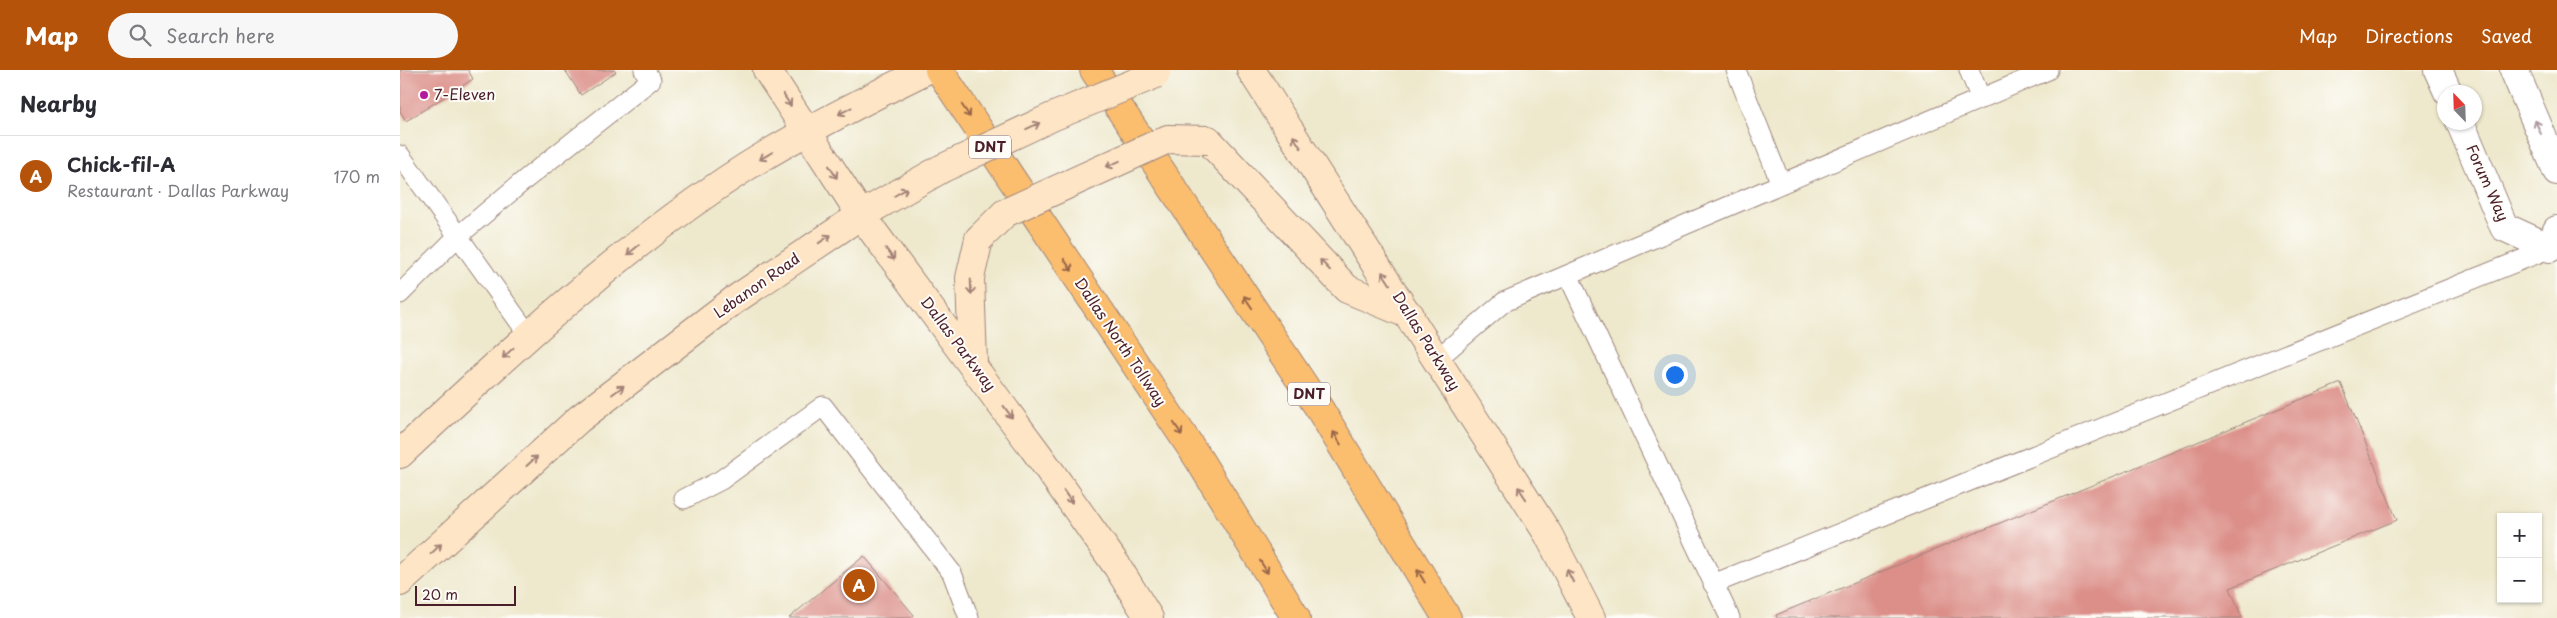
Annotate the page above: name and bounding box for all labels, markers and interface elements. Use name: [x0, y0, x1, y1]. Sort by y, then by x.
search box: [108, 13, 458, 58]
text: Map: [25, 17, 78, 53]
icon: search: [126, 21, 154, 49]
text: Search here: [166, 21, 275, 49]
text: Map: [2299, 22, 2337, 49]
text: Directions: [2365, 22, 2453, 49]
text: Saved: [2481, 22, 2532, 49]
place label: 7-Eleven: [434, 82, 495, 105]
north arrow: [2437, 85, 2482, 130]
text: Nearby: [20, 87, 97, 119]
marker: 7-Eleven: [418, 89, 430, 101]
one-way arrow: [782, 93, 792, 107]
one-way arrow: [961, 103, 971, 117]
one-way arrow: [838, 106, 853, 116]
one-way arrow: [2533, 119, 2542, 135]
one-way arrow: [1025, 121, 1040, 131]
one-way arrow: [1292, 135, 1303, 149]
road number: DNT: [969, 136, 1011, 158]
street label: Forum Way: [2461, 140, 2516, 225]
text: Chick-fil-A: [67, 150, 175, 178]
one-way arrow: [759, 151, 773, 161]
one-way arrow: [1106, 160, 1121, 170]
text: A: [30, 164, 42, 188]
text: 170 m: [334, 164, 380, 188]
one-way arrow: [828, 165, 839, 179]
text: Restaurant · Dallas Parkway: [67, 178, 289, 202]
one-way arrow: [893, 187, 908, 197]
one-way arrow: [818, 234, 832, 244]
one-way arrow: [627, 244, 640, 255]
street label: Lebanon Road: [708, 246, 804, 323]
one-way arrow: [885, 247, 895, 261]
one-way arrow: [1063, 257, 1073, 271]
one-way arrow: [1319, 259, 1331, 271]
street label: Dallas North Tollway: [1070, 272, 1173, 410]
one-way arrow: [1381, 272, 1391, 286]
one-way arrow: [966, 279, 976, 295]
street label: Dallas Parkway: [1387, 286, 1467, 394]
street label: Dallas Parkway: [916, 291, 1003, 395]
one-way arrow: [1243, 295, 1253, 309]
one-way arrow: [501, 347, 514, 359]
your location: [1662, 362, 1688, 388]
road number: DNT: [1288, 382, 1330, 406]
one-way arrow: [611, 385, 625, 395]
one-way arrow: [1003, 405, 1013, 419]
one-way arrow: [1173, 422, 1183, 436]
one-way arrow: [1331, 431, 1341, 445]
one-way arrow: [525, 455, 538, 467]
one-way arrow: [1516, 487, 1526, 501]
one-way arrow: [1063, 489, 1073, 503]
map controls: [2497, 513, 2542, 603]
button: +: [2497, 513, 2542, 558]
one-way arrow: [429, 543, 442, 555]
button: −: [2497, 558, 2542, 603]
one-way arrow: [1260, 559, 1270, 573]
pin: A: [843, 566, 875, 604]
one-way arrow: [1565, 569, 1574, 584]
one-way arrow: [1416, 570, 1426, 584]
scale bar: [415, 583, 516, 606]
text: 20 m: [422, 584, 458, 605]

